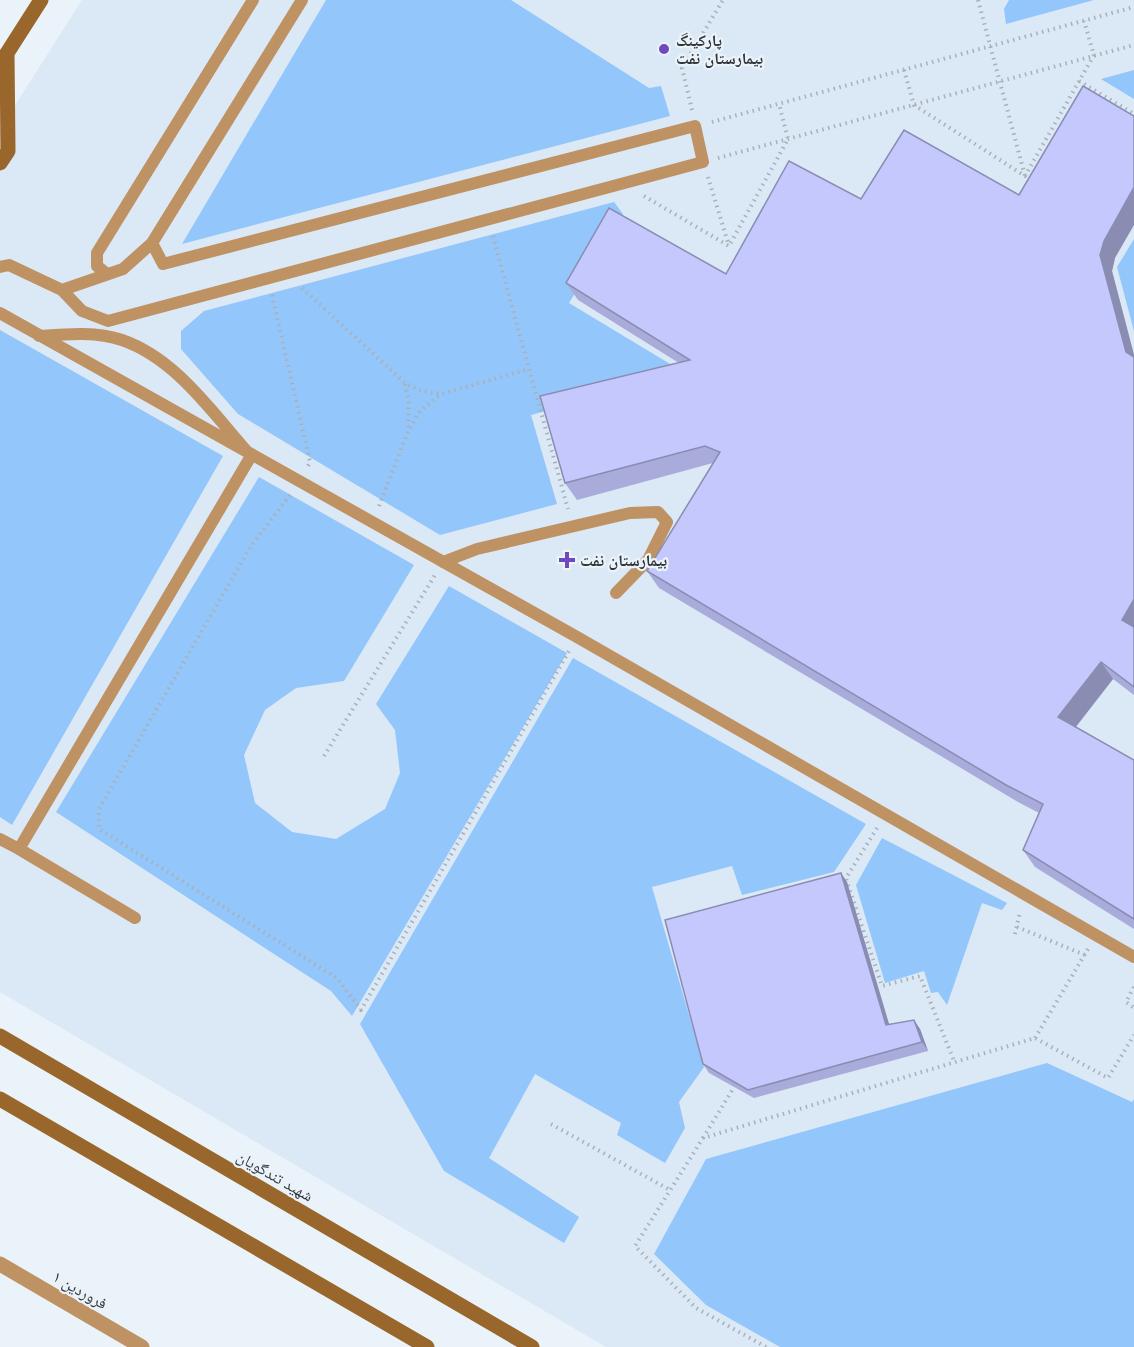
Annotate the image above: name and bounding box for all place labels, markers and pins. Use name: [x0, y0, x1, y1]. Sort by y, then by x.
place label: پارکینگ بیمارستان نفت: [676, 31, 763, 68]
marker: پارکینگ بیمارستان نفت: [657, 42, 671, 56]
marker: بیمارستان نفت: [558, 551, 576, 569]
place label: بیمارستان نفت: [580, 551, 667, 570]

